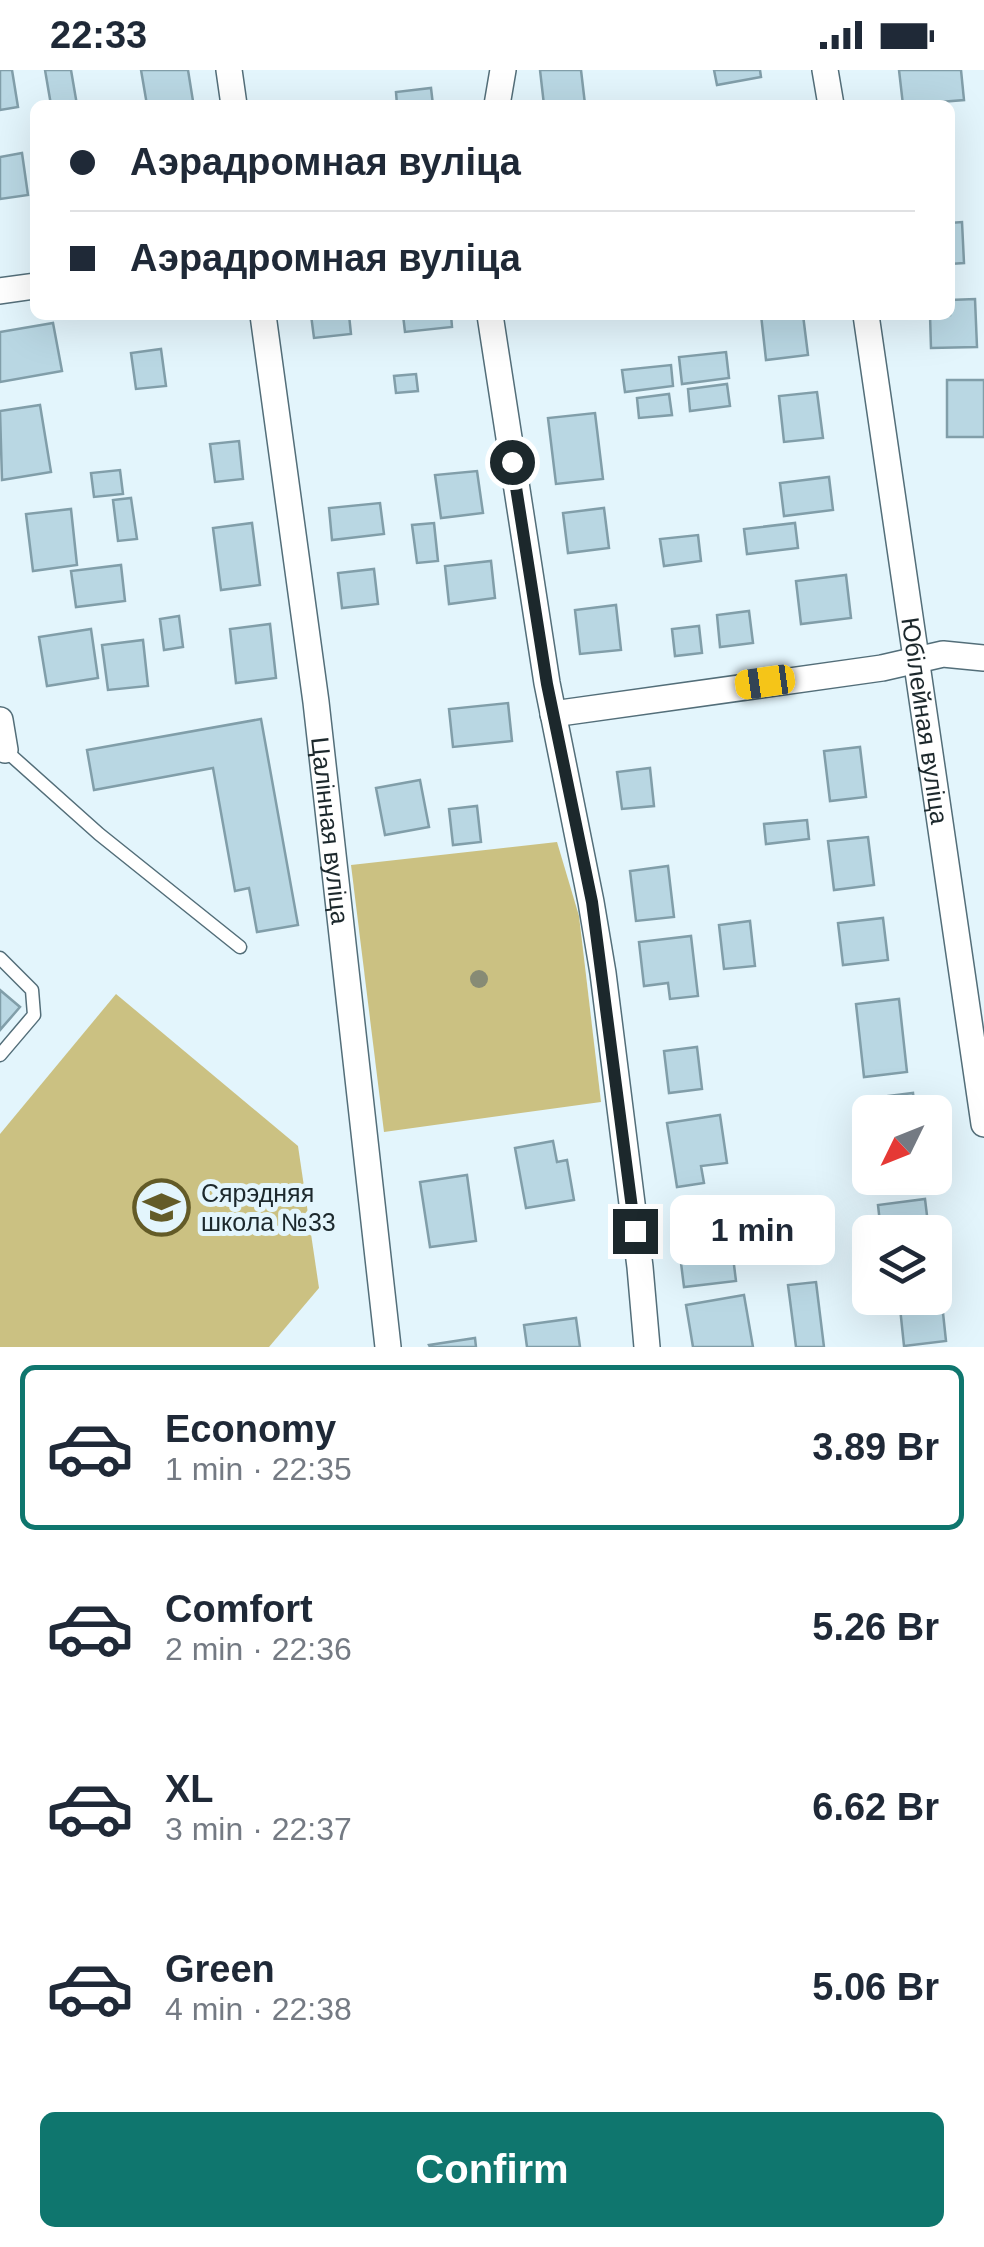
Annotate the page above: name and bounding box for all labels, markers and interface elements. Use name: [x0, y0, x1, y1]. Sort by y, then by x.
text: 22:33: [50, 14, 147, 56]
text: Аэрадромная вуліца: [130, 141, 521, 183]
text: Аэрадромная вуліца: [130, 237, 521, 279]
route start: [490, 440, 535, 485]
street label: Юбілейная вуліца: [896, 615, 954, 826]
car: [733, 663, 797, 701]
street label: Цалінная вуліца: [306, 736, 355, 926]
north arrow: [852, 1095, 952, 1195]
map controls: [852, 1095, 952, 1315]
school or university icon: Сярэдняя школа №33: [132, 1177, 192, 1237]
place label: Сярэдняя школа №33: [201, 1179, 336, 1236]
callout: 1 min: [670, 1196, 835, 1266]
route end: [613, 1209, 658, 1254]
text: 1 min: [711, 1212, 794, 1248]
button: layers: [852, 1215, 952, 1315]
icon: car: [45, 1403, 135, 1493]
text: Economy: [165, 1408, 336, 1450]
text: 3.89 Br: [812, 1426, 939, 1468]
text: 1 min · 22:35: [165, 1451, 352, 1487]
icon: car: [45, 1583, 135, 1673]
text: Comfort: [165, 1588, 313, 1630]
text: 5.26 Br: [812, 1606, 939, 1648]
text: 2 min · 22:36: [165, 1631, 352, 1667]
icon: car: [45, 1763, 135, 1853]
text: XL: [165, 1768, 214, 1810]
text: 6.62 Br: [812, 1786, 939, 1828]
text: 3 min · 22:37: [165, 1811, 352, 1847]
icon: car: [45, 1943, 135, 2033]
text: Green: [165, 1948, 275, 1990]
text: 5.06 Br: [812, 1966, 939, 2008]
text: 4 min · 22:38: [165, 1991, 352, 2027]
button: Confirm: [40, 2112, 944, 2227]

